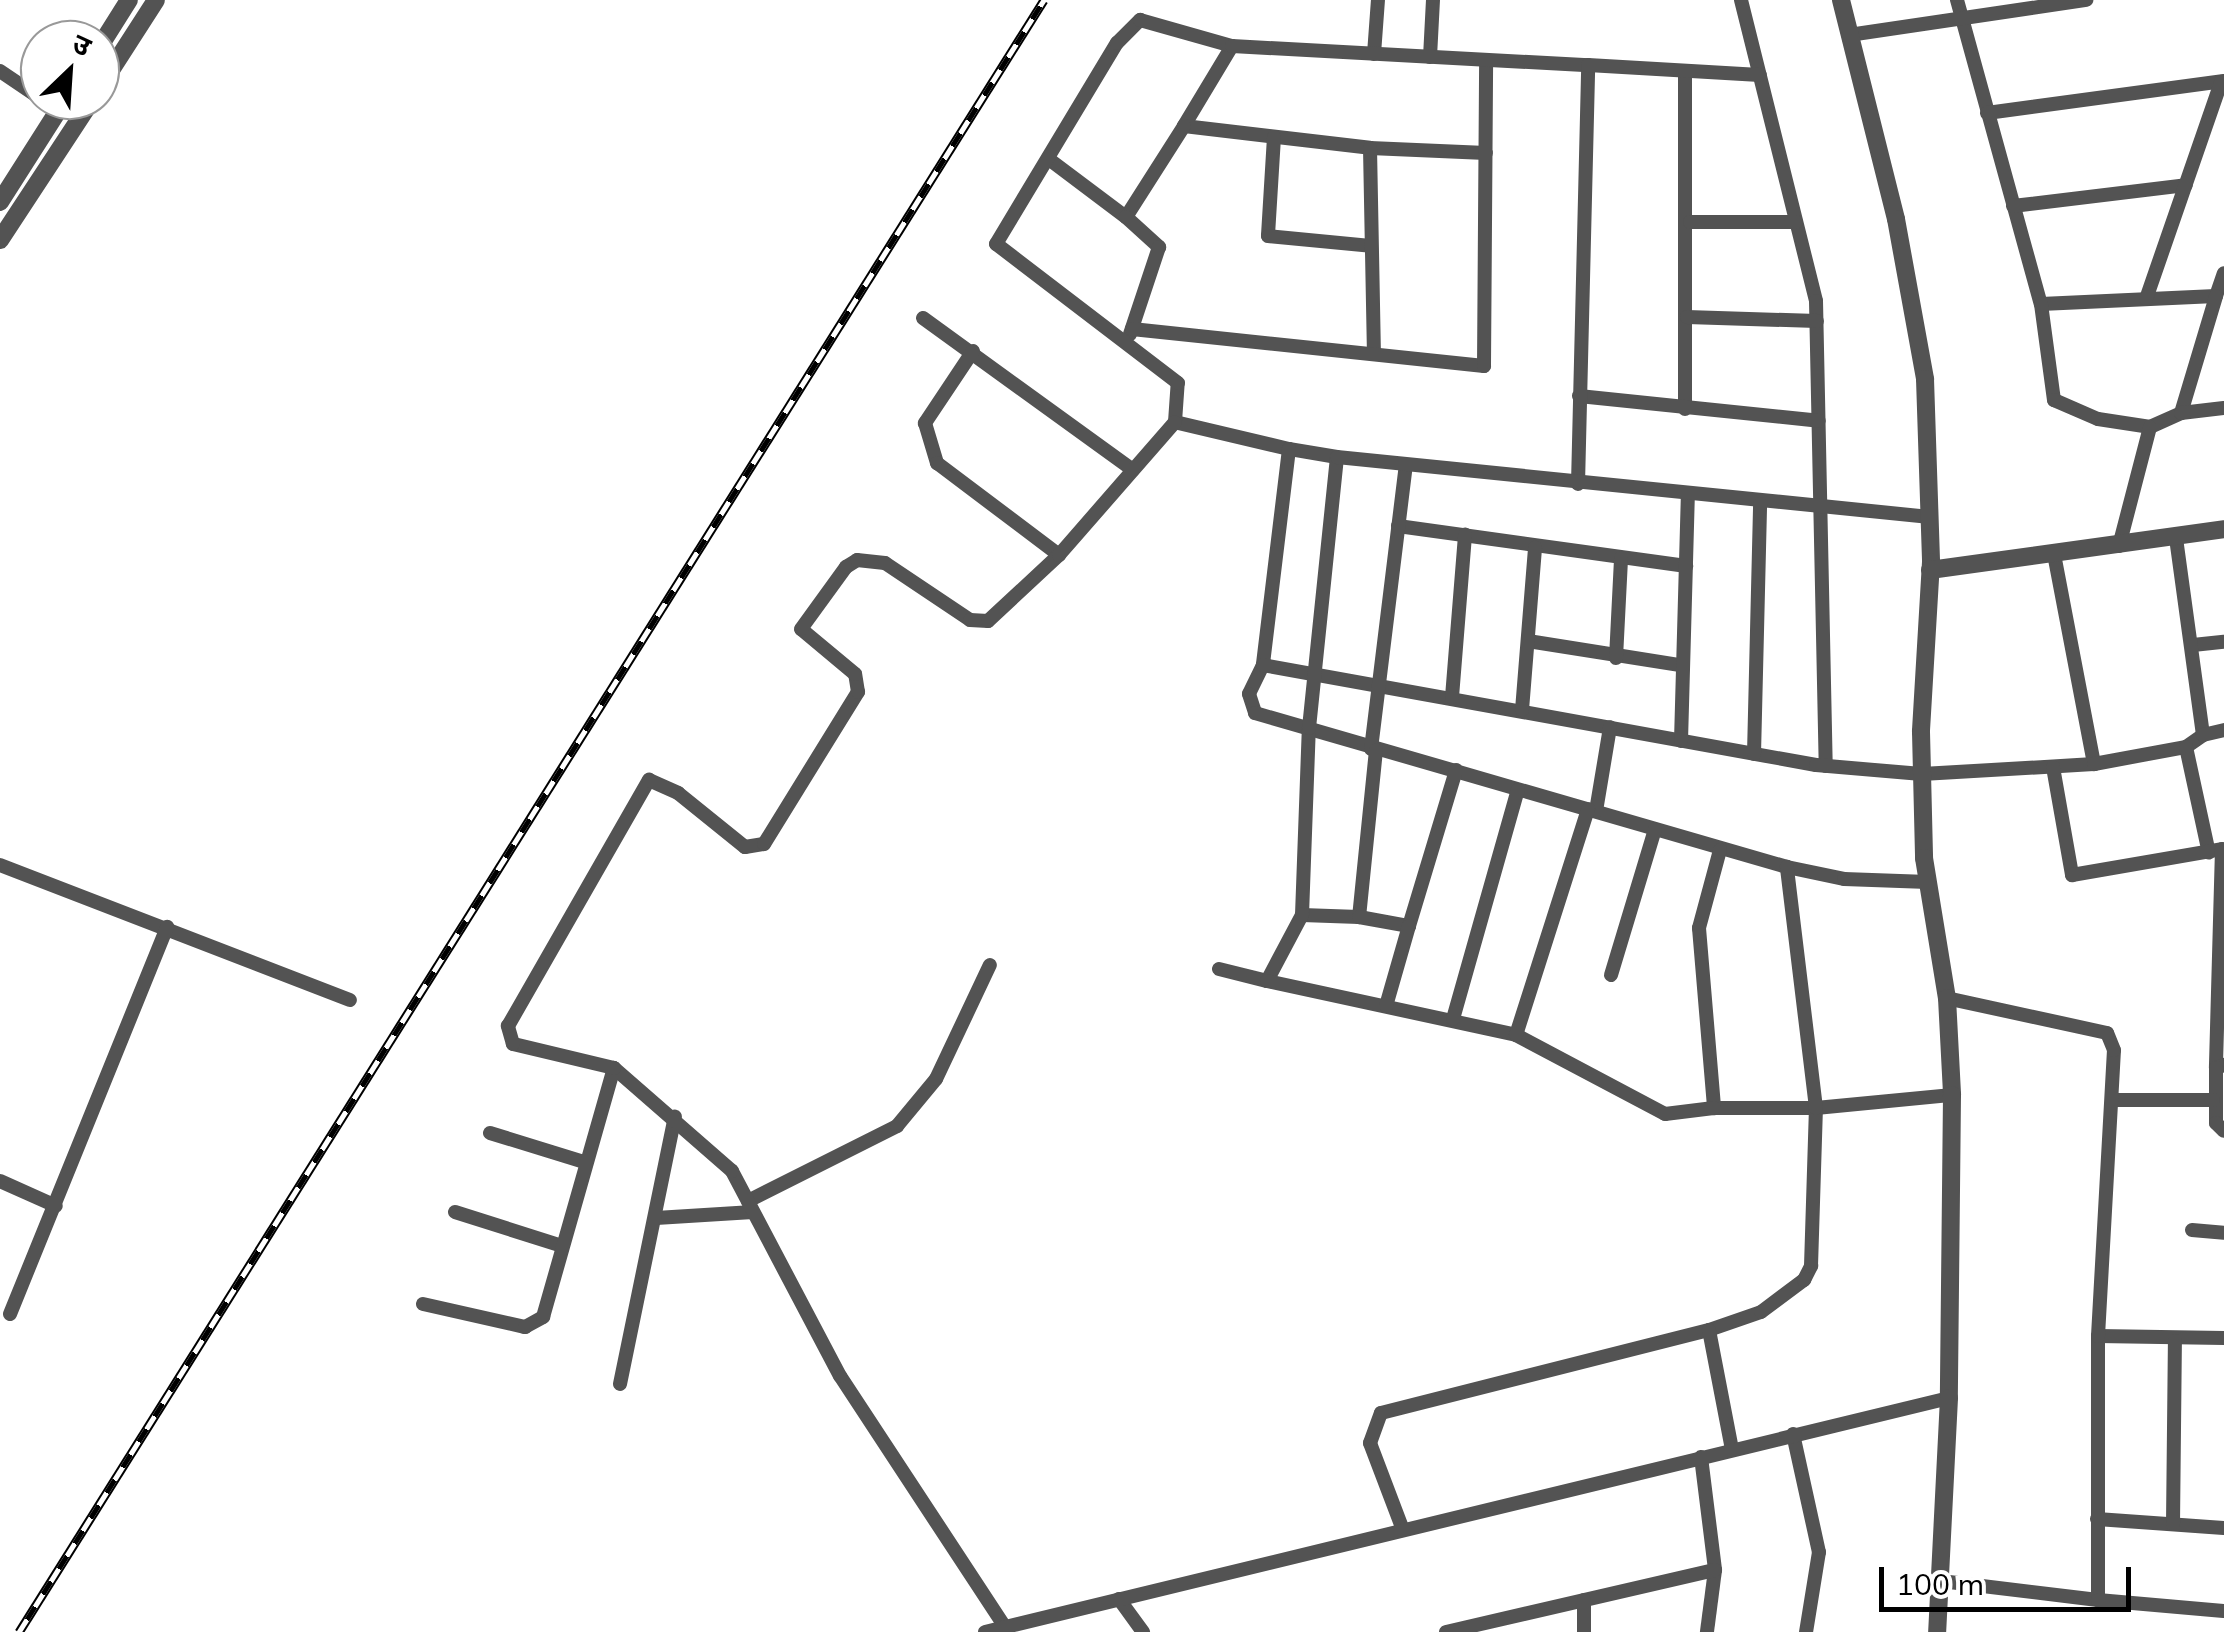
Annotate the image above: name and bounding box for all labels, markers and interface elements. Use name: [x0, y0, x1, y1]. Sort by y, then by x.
north arrow: [20, 20, 120, 120]
text: उ: [67, 25, 97, 63]
scale bar: [1884, 1547, 2136, 1609]
text: 100 m: [1896, 1565, 1984, 1603]

